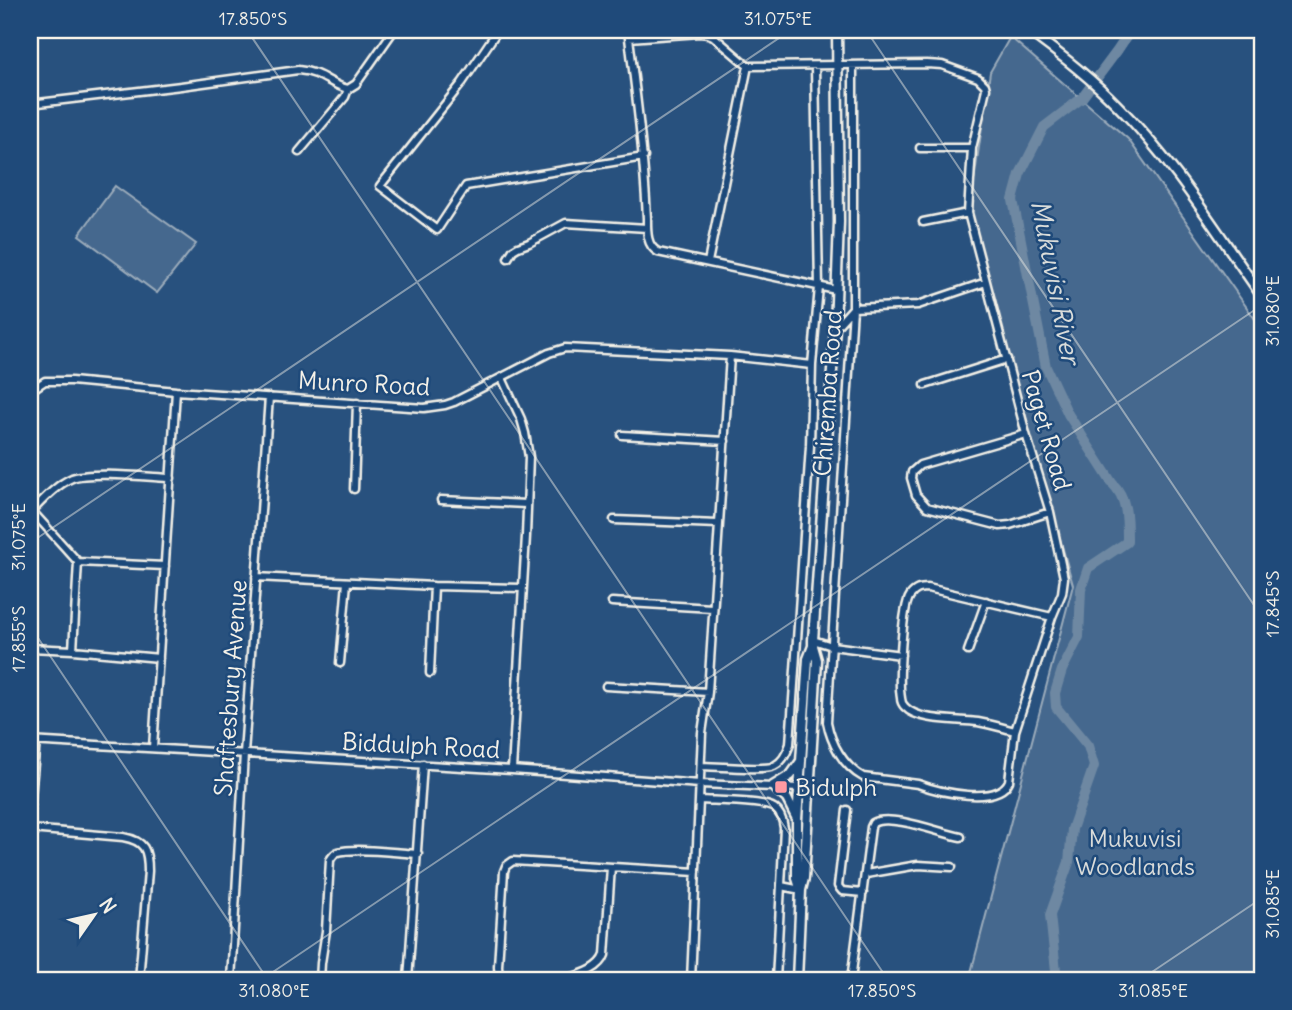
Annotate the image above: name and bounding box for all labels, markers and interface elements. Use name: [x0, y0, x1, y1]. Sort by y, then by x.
text: 17.850°S: [219, 7, 287, 30]
text: 31.075°E: [744, 7, 812, 30]
water label: Mukuvisi River: [1024, 197, 1089, 370]
text: 31.080°E: [1261, 275, 1284, 347]
street label: Chiremba Road: [806, 309, 848, 477]
street label: Munro Road: [297, 365, 431, 401]
street label: Paget Road: [1016, 366, 1078, 494]
text: 31.075°E: [7, 503, 30, 571]
text: 17.845°S: [1261, 571, 1284, 637]
street label: Shaftesbury Avenue: [207, 579, 253, 797]
text: 17.855°S: [7, 606, 30, 672]
street label: Biddulph Road: [341, 726, 501, 764]
place label: Bidulph: [795, 772, 877, 802]
marker: Bidulph: [773, 779, 789, 795]
park label: Mukuvisi Woodlands: [1075, 823, 1195, 881]
text: 31.085°E: [1261, 869, 1284, 939]
north arrow: [60, 880, 130, 950]
text: N: [94, 893, 122, 918]
text: 31.080°E: [238, 979, 310, 1002]
text: 17.850°S: [848, 979, 916, 1002]
text: 31.085°E: [1118, 979, 1188, 1002]

